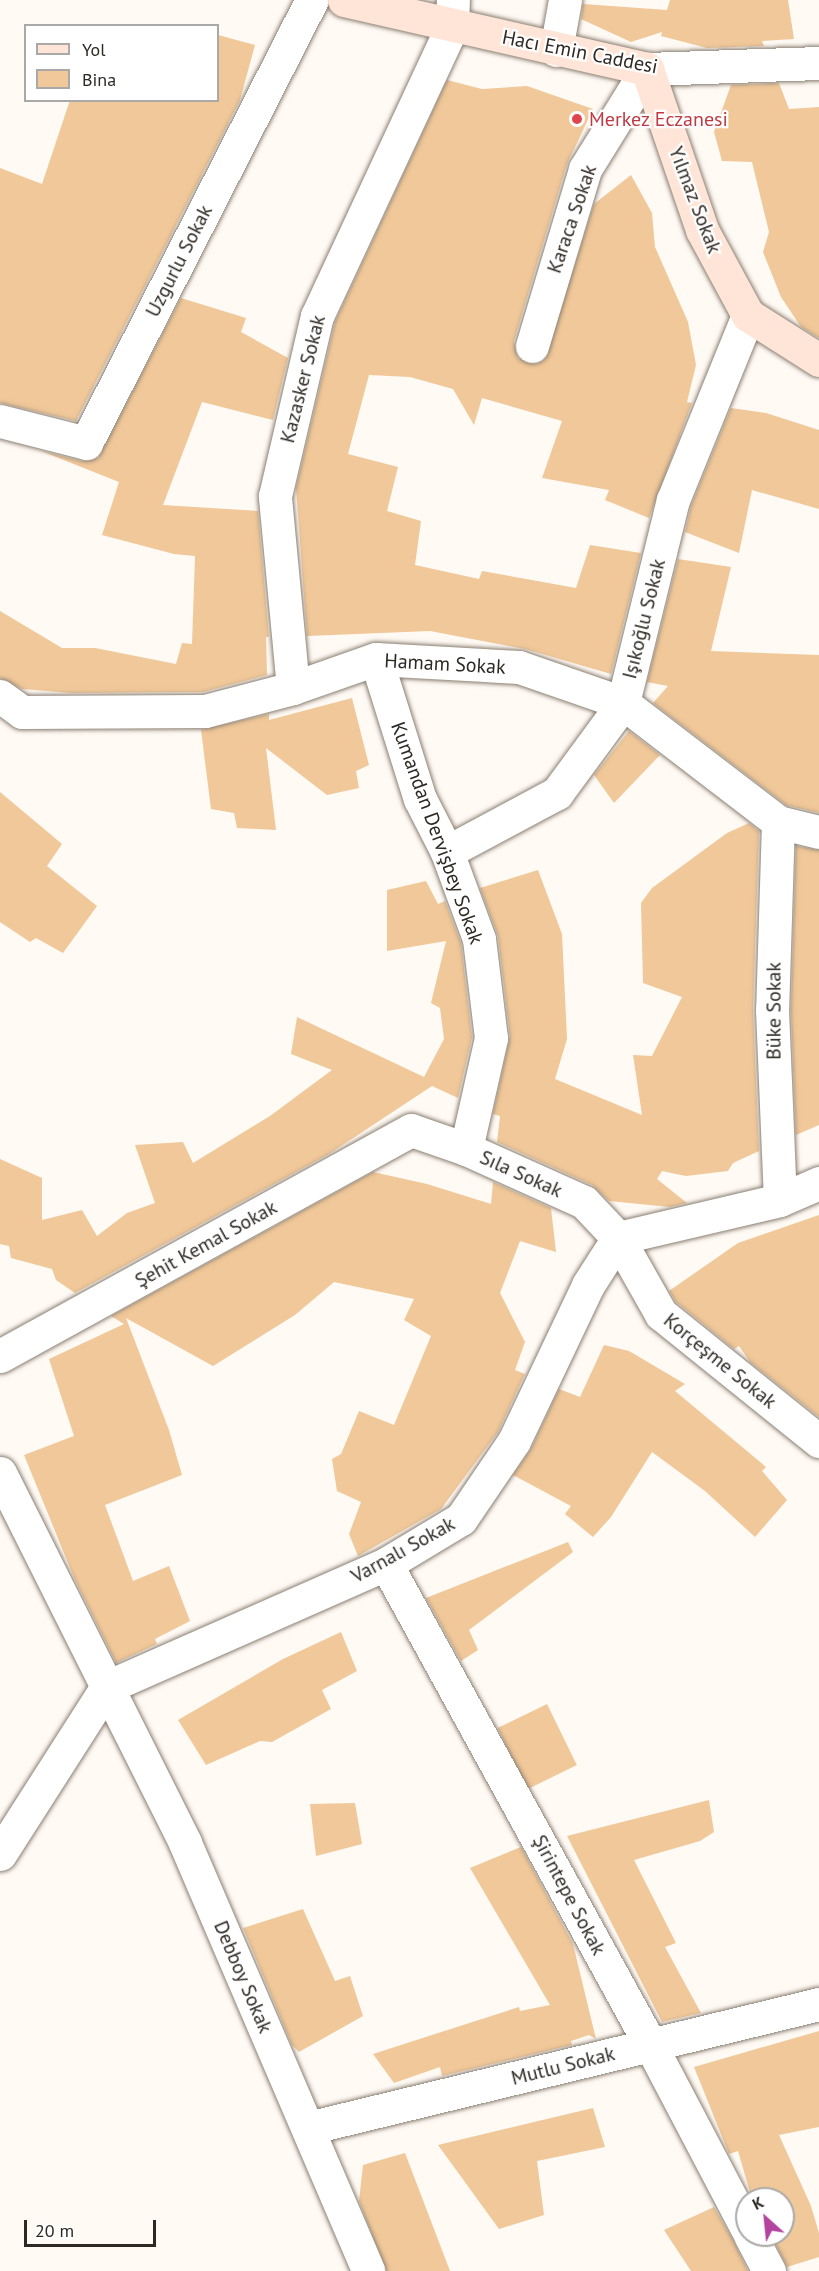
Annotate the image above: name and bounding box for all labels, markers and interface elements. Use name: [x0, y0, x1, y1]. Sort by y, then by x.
legend: [24, 24, 219, 102]
street label: Hacı Emin Caddesi: [500, 25, 660, 79]
text: Yol: [82, 38, 105, 61]
text: Bina: [82, 68, 116, 91]
place label: Merkez Eczanesi: [589, 107, 728, 131]
marker: Merkez Eczanesi: [570, 112, 584, 126]
street label: Yılmaz Sokak: [664, 143, 726, 257]
street label: Karaca Sokak: [542, 162, 602, 276]
street label: Uzgurlu Sokak: [141, 201, 217, 321]
street label: Kazasker Sokak: [276, 313, 330, 445]
street label: Işıkoğlu Sokak: [618, 557, 670, 681]
street label: Hamam Sokak: [384, 649, 506, 679]
street label: Kumandan Dervişbey Sokak: [385, 718, 489, 948]
street label: Büke Sokak: [762, 962, 786, 1060]
street label: Sıla Sokak: [476, 1145, 566, 1203]
street label: Şehit Kemal Sokak: [131, 1195, 281, 1293]
street label: Korçeşme Sokak: [659, 1308, 781, 1414]
street label: Varnalı Sokak: [347, 1512, 459, 1588]
street label: Şirintepe Sokak: [527, 1831, 611, 1959]
street label: Debboy Sokak: [208, 1917, 278, 2037]
street label: Mutlu Sokak: [509, 2042, 617, 2090]
north arrow: [735, 2187, 795, 2247]
text: K: [749, 2192, 767, 2214]
scale bar: [27, 2208, 159, 2246]
text: 20 m: [35, 2219, 74, 2242]

